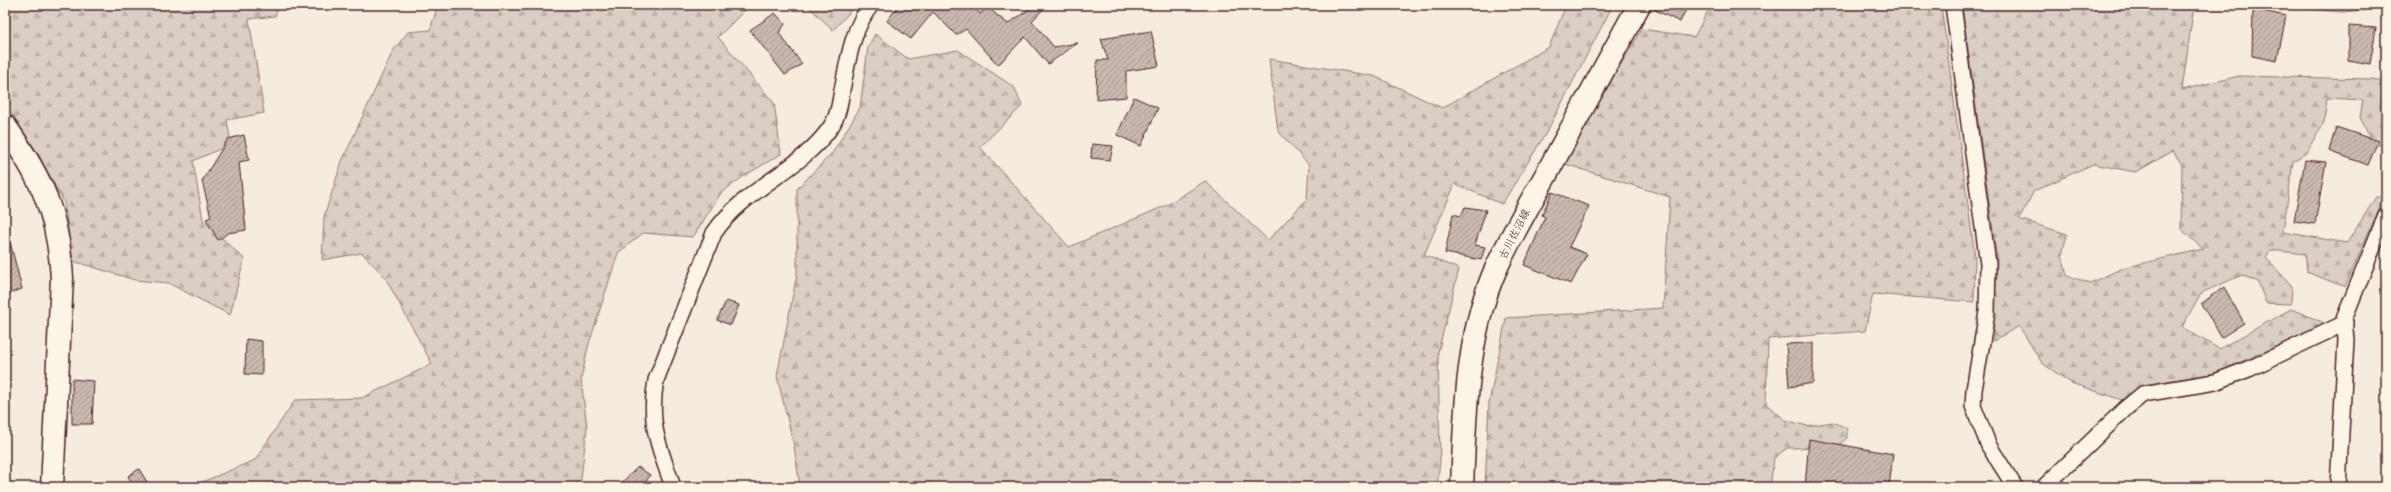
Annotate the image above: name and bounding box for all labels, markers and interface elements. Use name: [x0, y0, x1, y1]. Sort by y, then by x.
street label: 古川佐沼線: [1496, 207, 1533, 262]

